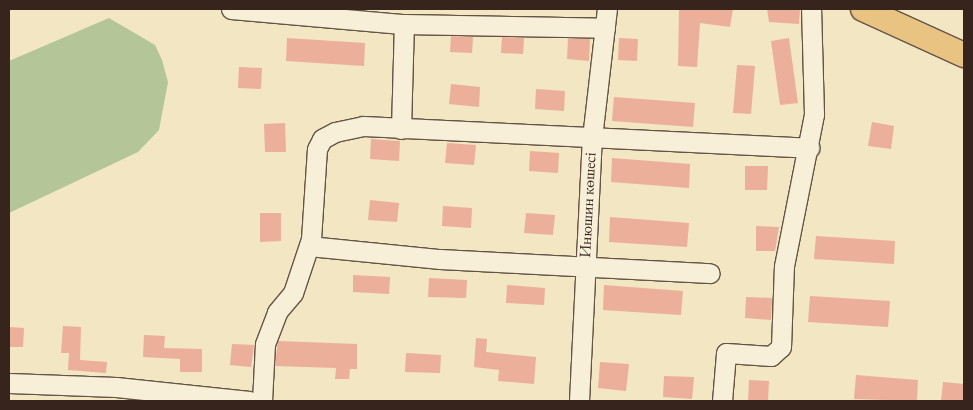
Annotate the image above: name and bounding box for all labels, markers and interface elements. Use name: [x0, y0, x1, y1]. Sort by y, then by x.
street label: Инюшин көшесі: [576, 152, 600, 258]

